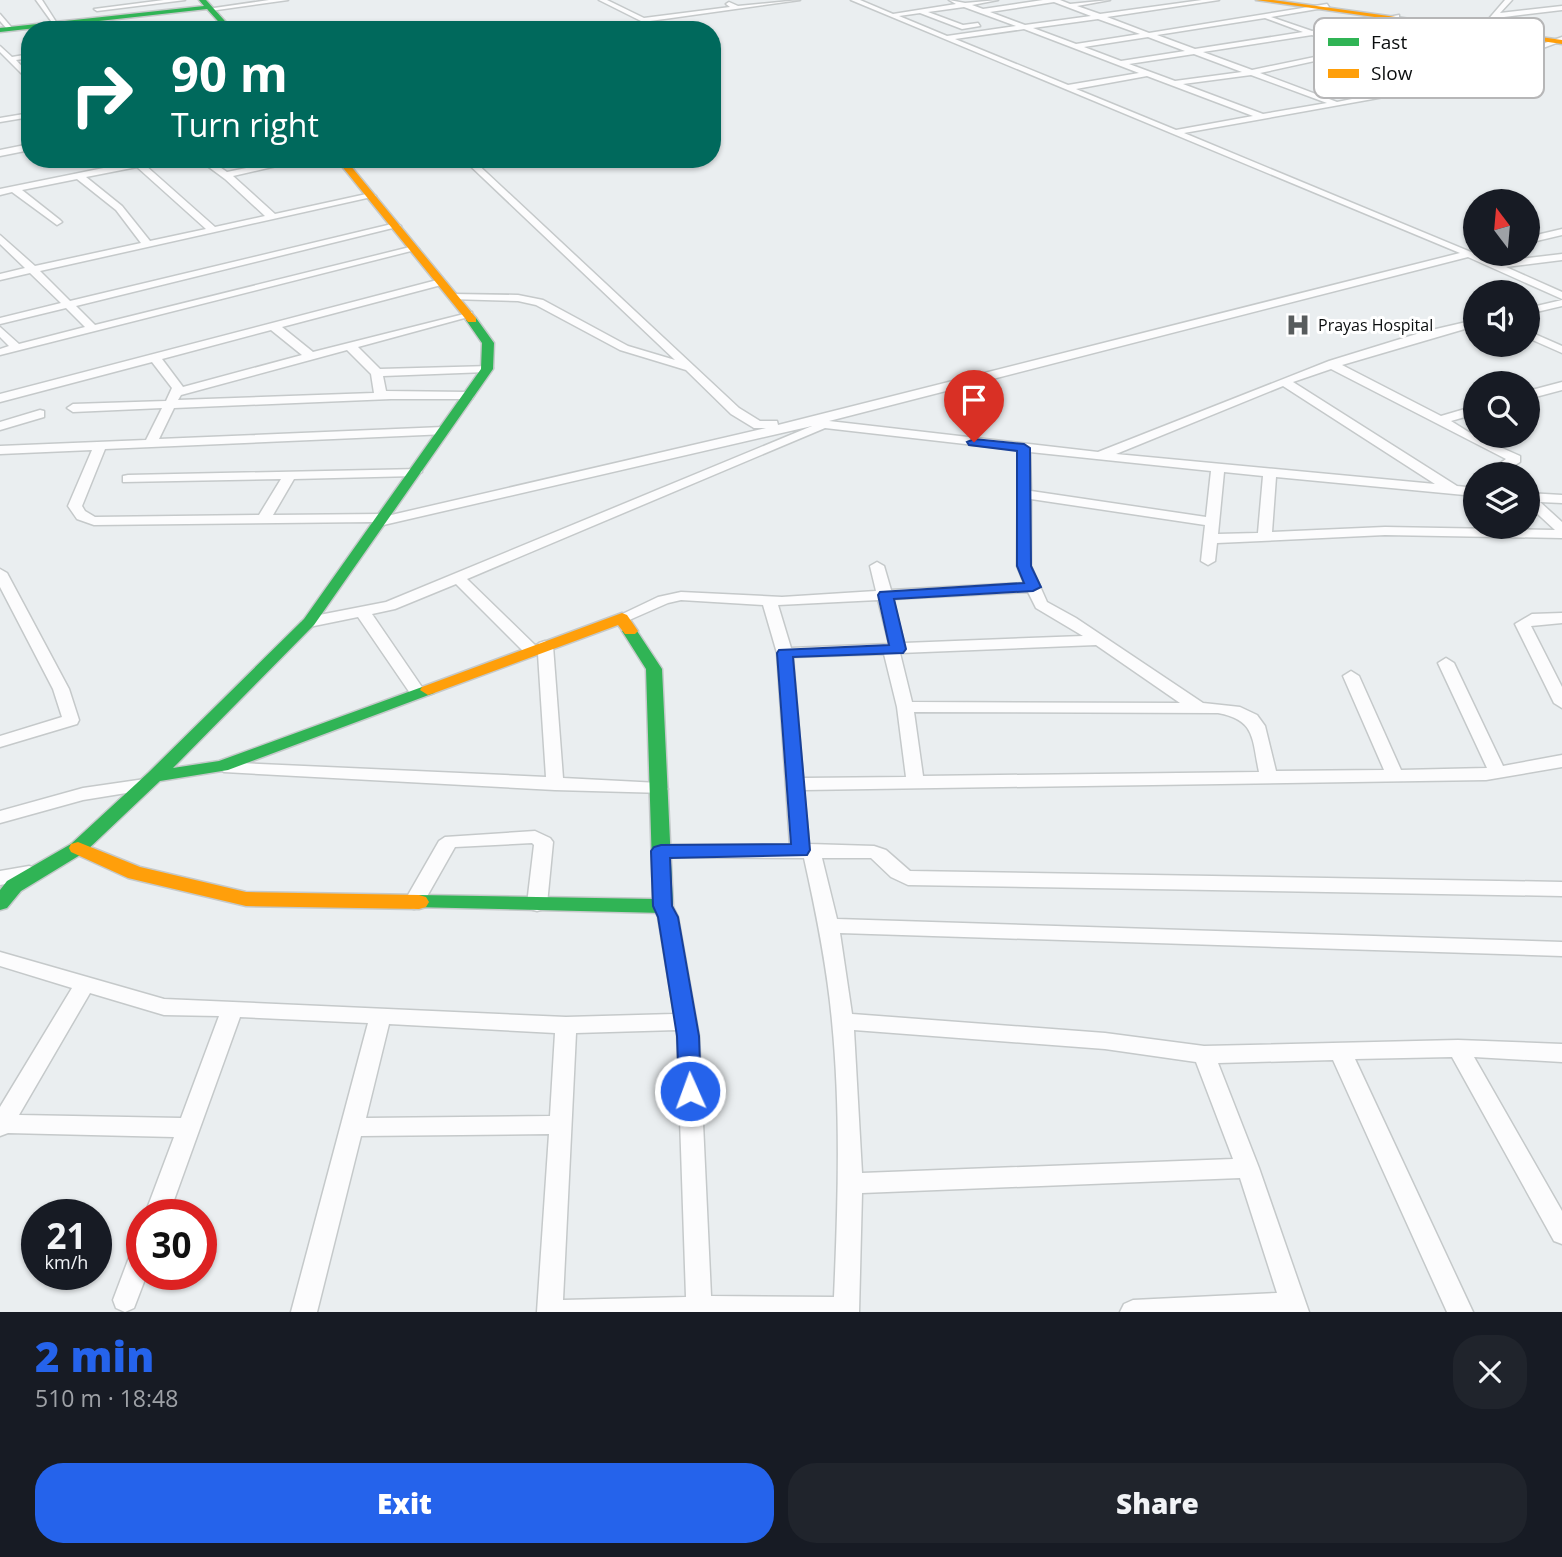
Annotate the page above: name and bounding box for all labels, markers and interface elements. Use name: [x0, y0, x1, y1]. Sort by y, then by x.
legend: [1314, 18, 1544, 98]
text: Fast: [1371, 29, 1407, 55]
text: 90 m: [171, 40, 288, 106]
icon: right: [56, 49, 147, 140]
text: Slow: [1371, 60, 1413, 86]
text: Turn right: [171, 103, 319, 146]
north arrow: [1463, 189, 1540, 266]
map controls: [1463, 189, 1540, 539]
button: sound: [1463, 280, 1540, 357]
hospital icon: Prayas Hospital: [1284, 311, 1312, 339]
place label: Prayas Hospital: [1318, 314, 1433, 336]
pin: [944, 370, 1004, 442]
button: search: [1463, 371, 1540, 448]
icon: arrive: [955, 381, 993, 419]
button: layers: [1463, 462, 1540, 539]
position arrow: [653, 1054, 727, 1128]
speed limit sign: 30: [126, 1199, 217, 1290]
text: 21: [46, 1212, 87, 1259]
text: km/h: [45, 1250, 88, 1274]
text: 2 min: [35, 1327, 154, 1384]
button: close: [1453, 1335, 1527, 1409]
text: 510 m · 18:48: [35, 1382, 178, 1414]
button: Exit: [35, 1463, 774, 1543]
button: Share: [788, 1463, 1527, 1543]

